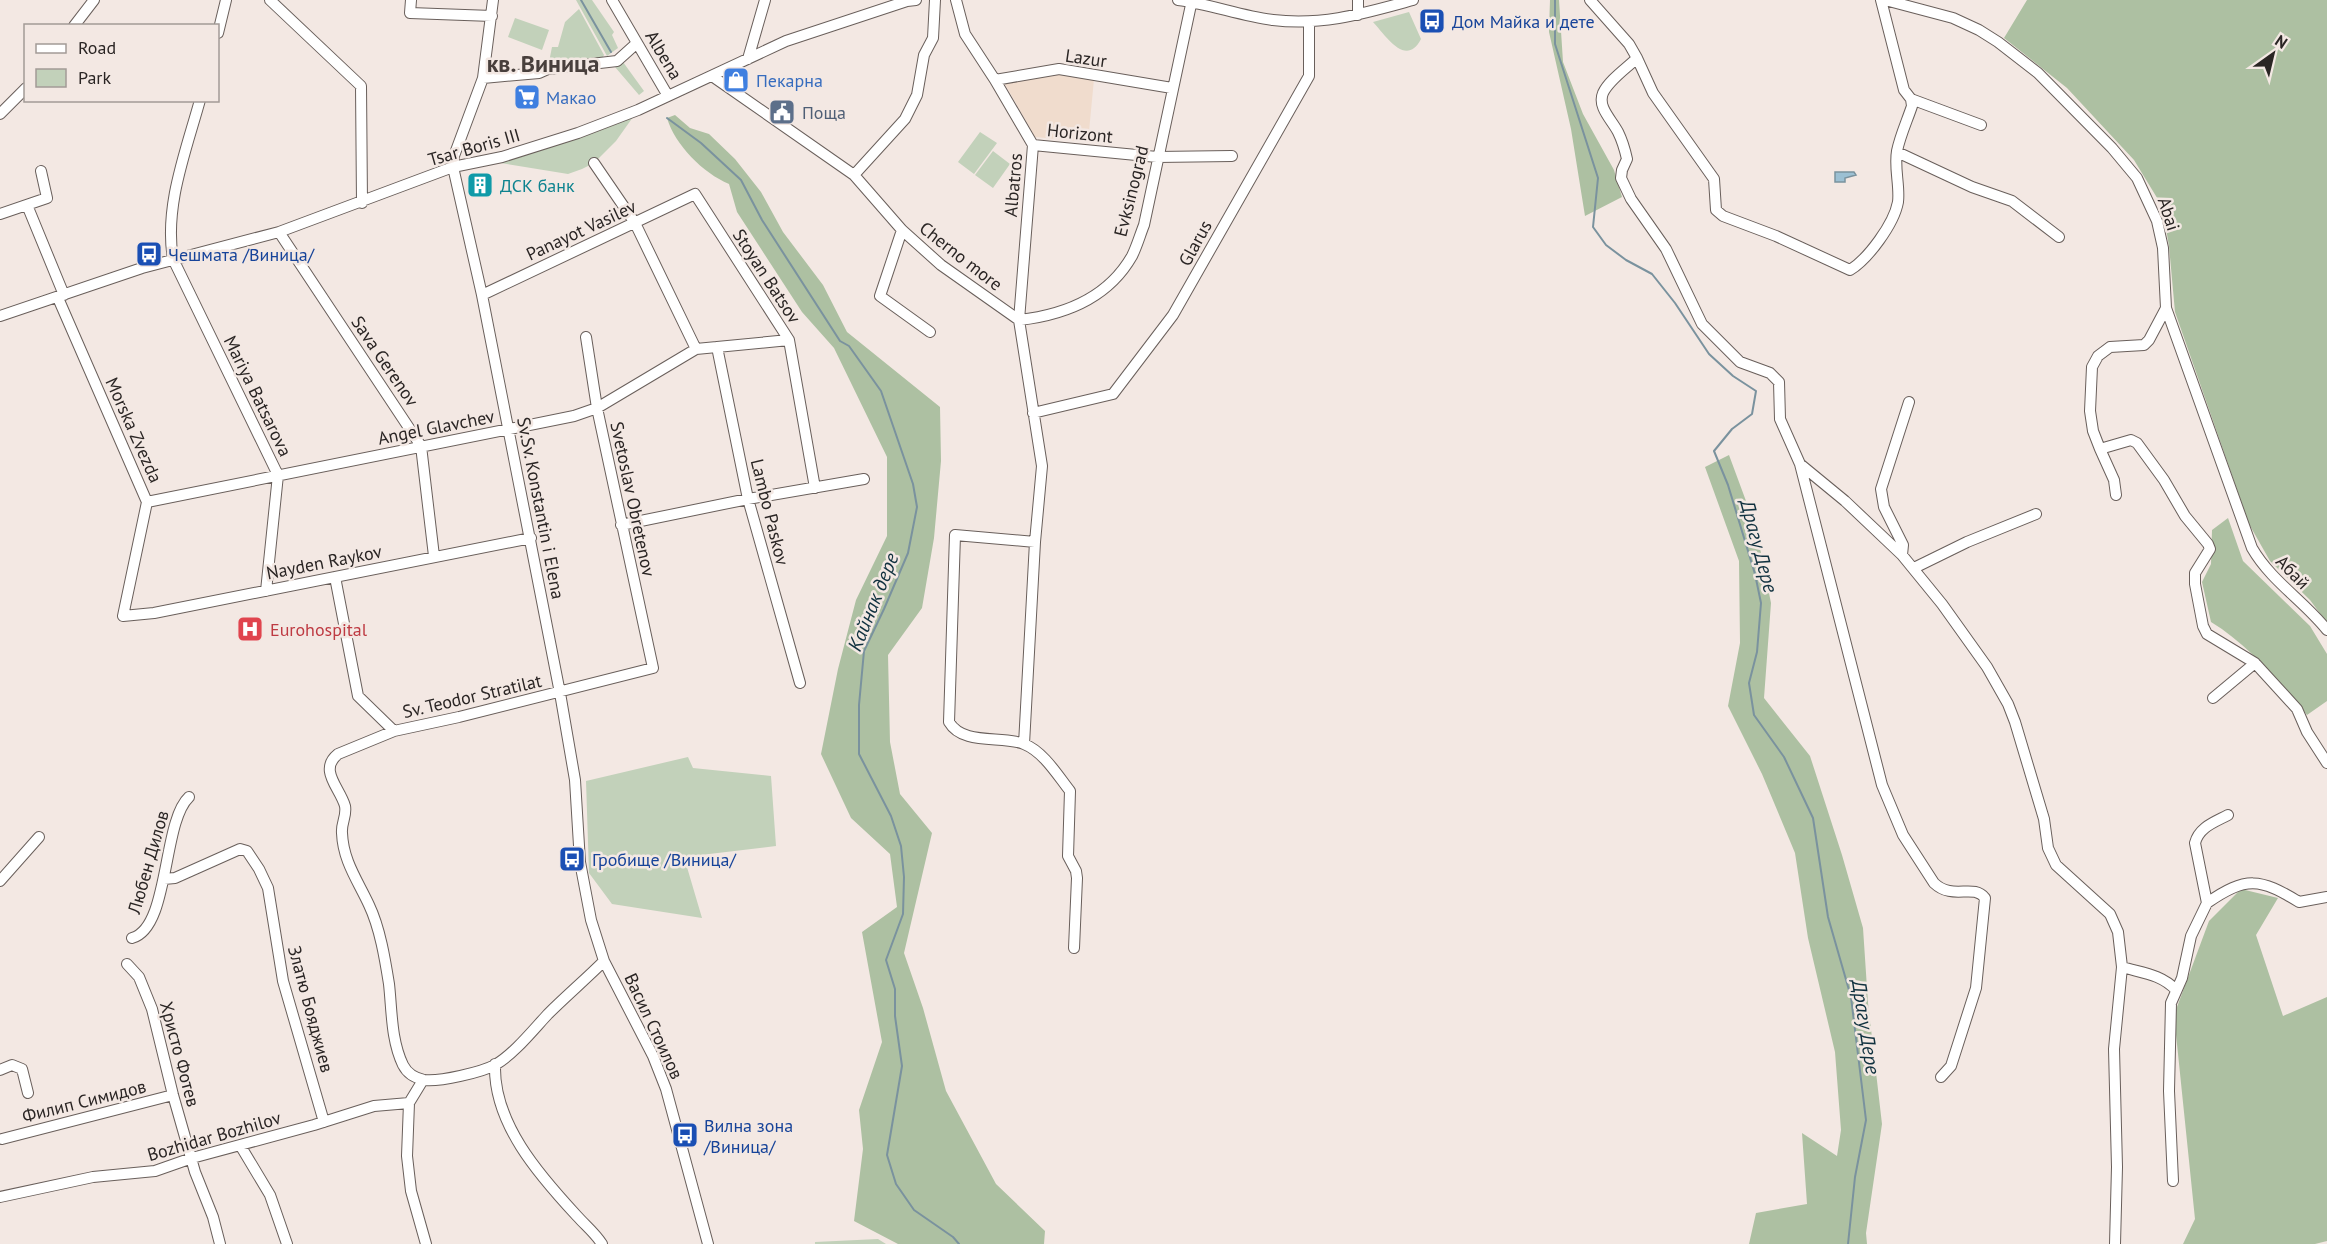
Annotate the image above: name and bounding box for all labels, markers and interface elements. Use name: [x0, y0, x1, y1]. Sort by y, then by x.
bus stop icon: Дом Майка и дете: [1417, 6, 1447, 36]
place label: Дом Майка и дете: [1452, 10, 1595, 33]
legend: [24, 24, 219, 102]
north arrow: [2243, 24, 2303, 84]
street label: Albena: [640, 26, 688, 84]
text: N: [2271, 30, 2291, 53]
text: Road: [78, 36, 116, 59]
street label: Lazur: [1064, 44, 1108, 72]
district label: кв. Виница: [487, 48, 599, 79]
shop icon: Пекарна: [721, 65, 751, 95]
text: Park: [78, 66, 111, 89]
place label: Пекарна: [756, 69, 823, 92]
supermarket icon: Макао: [512, 82, 542, 112]
place label: Макао: [546, 86, 596, 109]
public building icon: Поща: [767, 97, 797, 127]
place label: Поща: [802, 101, 846, 124]
street label: Horizont: [1046, 118, 1114, 148]
street label: Tsar Boris III: [425, 123, 523, 171]
street label: Evksinograd: [1109, 143, 1153, 239]
street label: Albatros: [999, 152, 1027, 218]
building icon: ДСК банк: [465, 170, 495, 200]
place label: ДСК банк: [500, 174, 575, 197]
street label: Panayot Vasilev: [522, 194, 640, 266]
street label: Abai: [2153, 194, 2185, 234]
street label: Cherno more: [915, 216, 1007, 296]
street label: Glarus: [1173, 216, 1217, 270]
street label: Stoyan Batsov: [728, 224, 806, 328]
bus stop icon: Чешмата /Виница/: [134, 239, 164, 269]
place label: Чешмата /Виница/: [168, 243, 316, 266]
street label: Sava Gerenov: [346, 311, 424, 411]
street label: Mariya Batsarova: [219, 332, 297, 460]
street label: Morska Zvezda: [101, 374, 167, 486]
street label: Angel Glavchev: [376, 404, 497, 450]
street label: Sv.Sv. Konstantin i Elena: [512, 415, 570, 601]
street label: Svetoslav Obretenov: [605, 420, 661, 579]
street label: Lambo Paskov: [746, 456, 794, 568]
water label: Драгу Дере: [1734, 495, 1784, 596]
street label: Nayden Raykov: [264, 539, 384, 584]
water label: Кайнак дере: [841, 548, 905, 655]
street label: Абай: [2271, 550, 2315, 594]
hospital icon: Eurohospital: [235, 614, 265, 644]
place label: Eurohospital: [270, 618, 368, 641]
street label: Sv. Teodor Stratilat: [400, 669, 544, 723]
street label: Любен Дилов: [122, 808, 174, 917]
bus stop icon: Гробище /Виница/: [557, 844, 587, 874]
place label: Гробище /Виница/: [592, 848, 737, 871]
street label: Златю Бояджиев: [283, 943, 339, 1075]
street label: Васил Стоилов: [619, 969, 689, 1083]
water label: Драгу Дере: [1845, 976, 1886, 1077]
street label: Христо Фотев: [155, 999, 205, 1109]
street label: Филип Симидов: [20, 1074, 148, 1128]
street label: Bozhidar Bozhilov: [144, 1106, 284, 1166]
place label: Вилна зона /Виница/: [703, 1114, 793, 1158]
bus stop icon: Вилна зона /Виница/: [670, 1120, 700, 1150]

